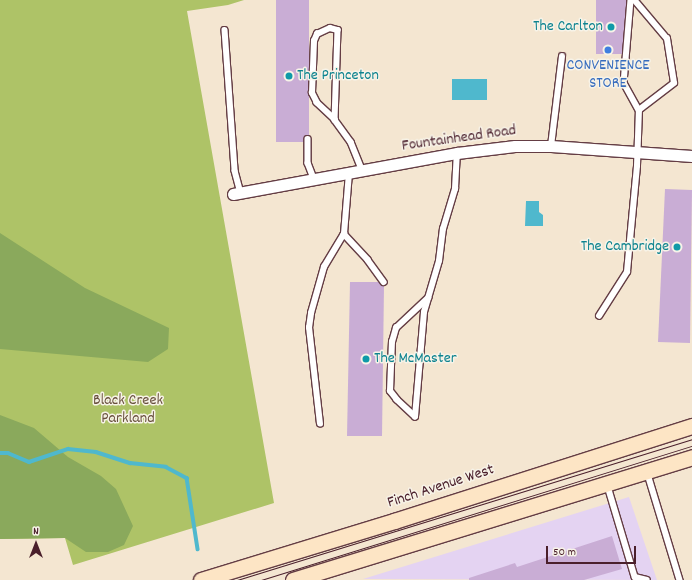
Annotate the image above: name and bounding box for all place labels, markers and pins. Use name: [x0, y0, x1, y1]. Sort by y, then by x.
place label: The Carlton: [533, 17, 603, 37]
marker: The Carlton: [606, 22, 616, 32]
marker: CONVENIENCE STORE: [603, 45, 613, 55]
place label: CONVENIENCE STORE: [566, 56, 650, 94]
place label: The Princeton: [297, 66, 379, 86]
marker: The Princeton: [284, 71, 294, 81]
place label: The Cambridge: [581, 237, 669, 257]
marker: The Cambridge: [672, 242, 682, 252]
place label: The McMaster: [374, 349, 457, 369]
marker: The McMaster: [361, 354, 371, 364]

